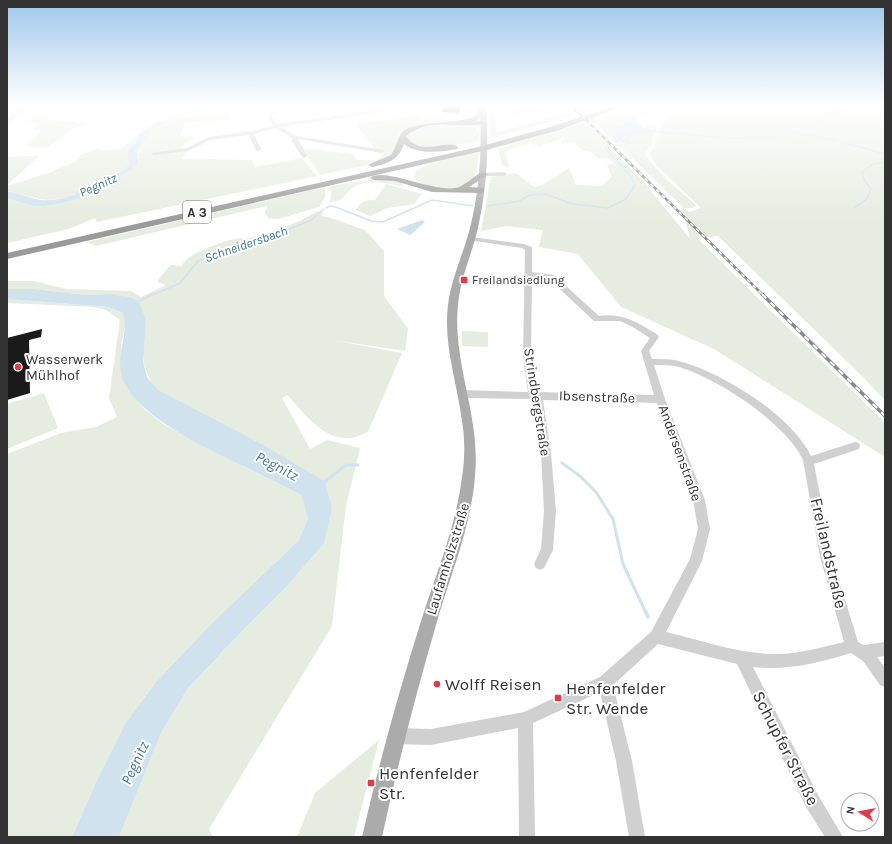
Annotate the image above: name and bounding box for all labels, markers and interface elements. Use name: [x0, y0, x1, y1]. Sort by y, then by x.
water label: Pegnitz: [77, 170, 120, 200]
road number: A 3: [183, 201, 211, 223]
water label: Schneidersbach: [203, 223, 289, 265]
place label: Freilandsiedlung: [472, 273, 565, 287]
marker: Freilandsiedlung: [459, 275, 469, 285]
street label: Strindbergstraße: [520, 347, 554, 457]
place label: Wasserwerk Mühlhof: [26, 351, 103, 384]
marker: Wasserwerk Mühlhof: [13, 362, 23, 372]
street label: Ibsenstraße: [559, 387, 635, 407]
street label: Andersenstraße: [655, 403, 705, 503]
water label: Pegnitz: [253, 447, 302, 485]
street label: Freilandstraße: [807, 496, 851, 610]
street label: Laufamholzstraße: [423, 501, 473, 617]
place label: Wolff Reisen: [445, 674, 542, 694]
place label: Henfenfelder Str. Wende: [566, 678, 666, 718]
marker: Wolff Reisen: [432, 679, 442, 689]
street label: Schupfer Straße: [749, 688, 823, 808]
marker: Henfenfelder Str. Wende: [553, 693, 563, 703]
water label: Pegnitz: [117, 738, 153, 788]
place label: Henfenfelder Str.: [379, 763, 479, 803]
marker: Henfenfelder Str.: [366, 778, 376, 788]
north arrow: [840, 792, 880, 832]
text: N: [844, 805, 858, 815]

